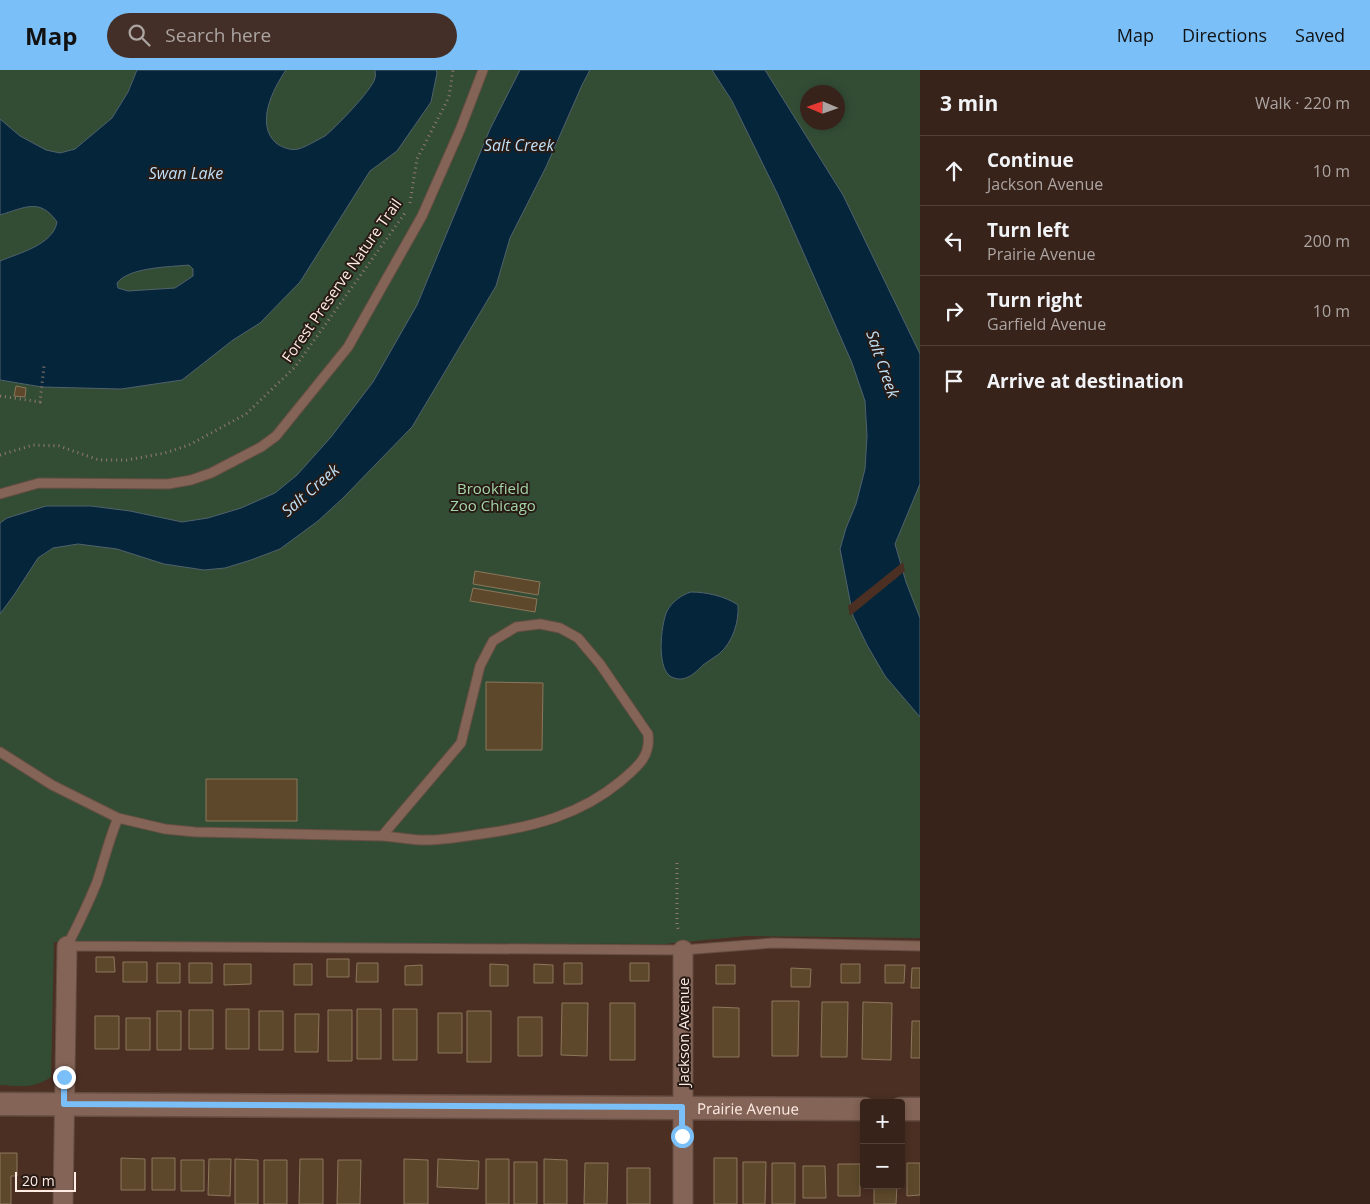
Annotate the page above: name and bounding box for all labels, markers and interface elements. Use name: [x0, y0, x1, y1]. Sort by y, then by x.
search box: [107, 13, 457, 58]
text: Map: [25, 19, 77, 52]
icon: search: [125, 21, 153, 49]
text: Search here: [165, 22, 271, 48]
text: Map: [1117, 23, 1154, 47]
text: Directions: [1182, 23, 1267, 47]
text: Saved: [1295, 23, 1345, 47]
north arrow: [800, 85, 845, 130]
text: 3 min: [940, 89, 998, 117]
text: Walk · 220 m: [1255, 92, 1350, 114]
water label: Salt Creek: [484, 134, 555, 156]
text: Continue: [987, 147, 1074, 173]
icon: ahead: [940, 157, 968, 185]
text: 10 m: [1313, 160, 1350, 182]
water label: Swan Lake: [149, 162, 223, 184]
text: Jackson Avenue: [987, 173, 1103, 195]
street label: Forest Preserve Nature Trail: [277, 194, 405, 366]
text: Turn left: [987, 217, 1069, 243]
icon: left: [940, 227, 968, 255]
text: 200 m: [1304, 230, 1350, 252]
text: Prairie Avenue: [987, 243, 1096, 265]
text: Turn right: [987, 287, 1082, 313]
icon: right: [940, 297, 968, 325]
text: 10 m: [1313, 300, 1350, 322]
text: Garfield Avenue: [987, 313, 1106, 335]
water label: Salt Creek: [861, 327, 905, 402]
icon: arrive: [940, 367, 968, 395]
text: Arrive at destination: [987, 368, 1184, 394]
water label: Salt Creek: [276, 458, 345, 521]
park label: Brookfield Zoo Chicago: [450, 478, 536, 515]
street label: Jackson Avenue: [673, 978, 693, 1088]
route end: [53, 1066, 76, 1089]
street label: Prairie Avenue: [697, 1098, 799, 1119]
map controls: [860, 1099, 905, 1189]
button: +: [860, 1099, 905, 1144]
route start: [671, 1125, 694, 1148]
button: −: [860, 1144, 905, 1189]
scale bar: [15, 1169, 76, 1192]
text: 20 m: [22, 1171, 55, 1190]

